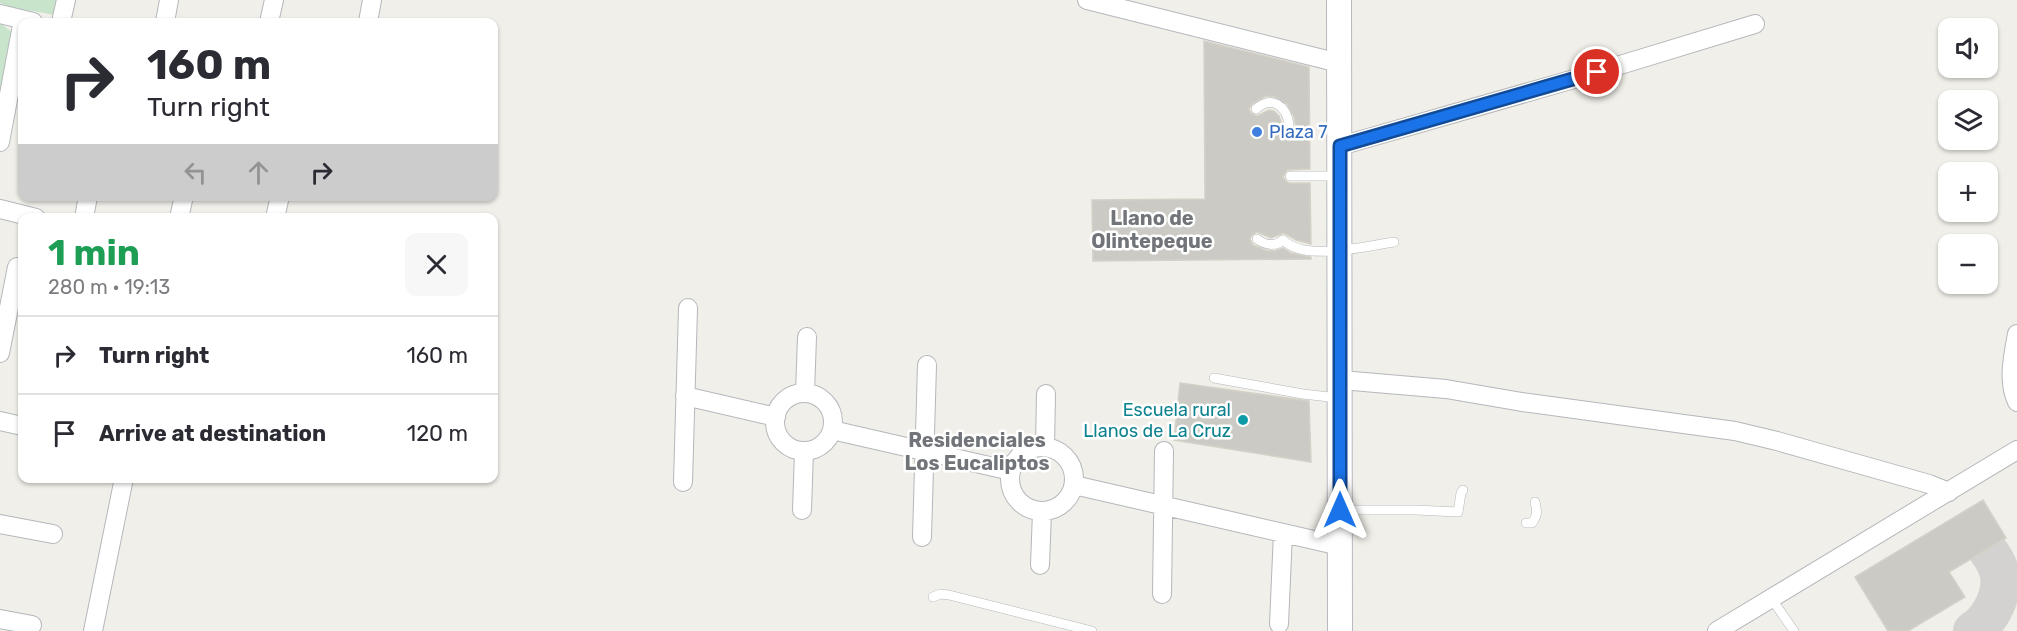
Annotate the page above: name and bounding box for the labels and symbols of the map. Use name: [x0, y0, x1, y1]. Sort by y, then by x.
pin: [1571, 46, 1622, 97]
place label: Plaza 7: [1269, 121, 1328, 143]
marker: Plaza 7: [1250, 125, 1264, 139]
district label: Llano de Olintepeque: [1091, 206, 1213, 253]
place label: Escuela rural Llanos de La Cruz: [1083, 399, 1231, 442]
marker: Escuela rural Llanos de La Cruz: [1236, 413, 1250, 427]
district label: Residenciales Los Eucaliptos: [904, 428, 1050, 475]
position arrow: [1308, 478, 1372, 542]

